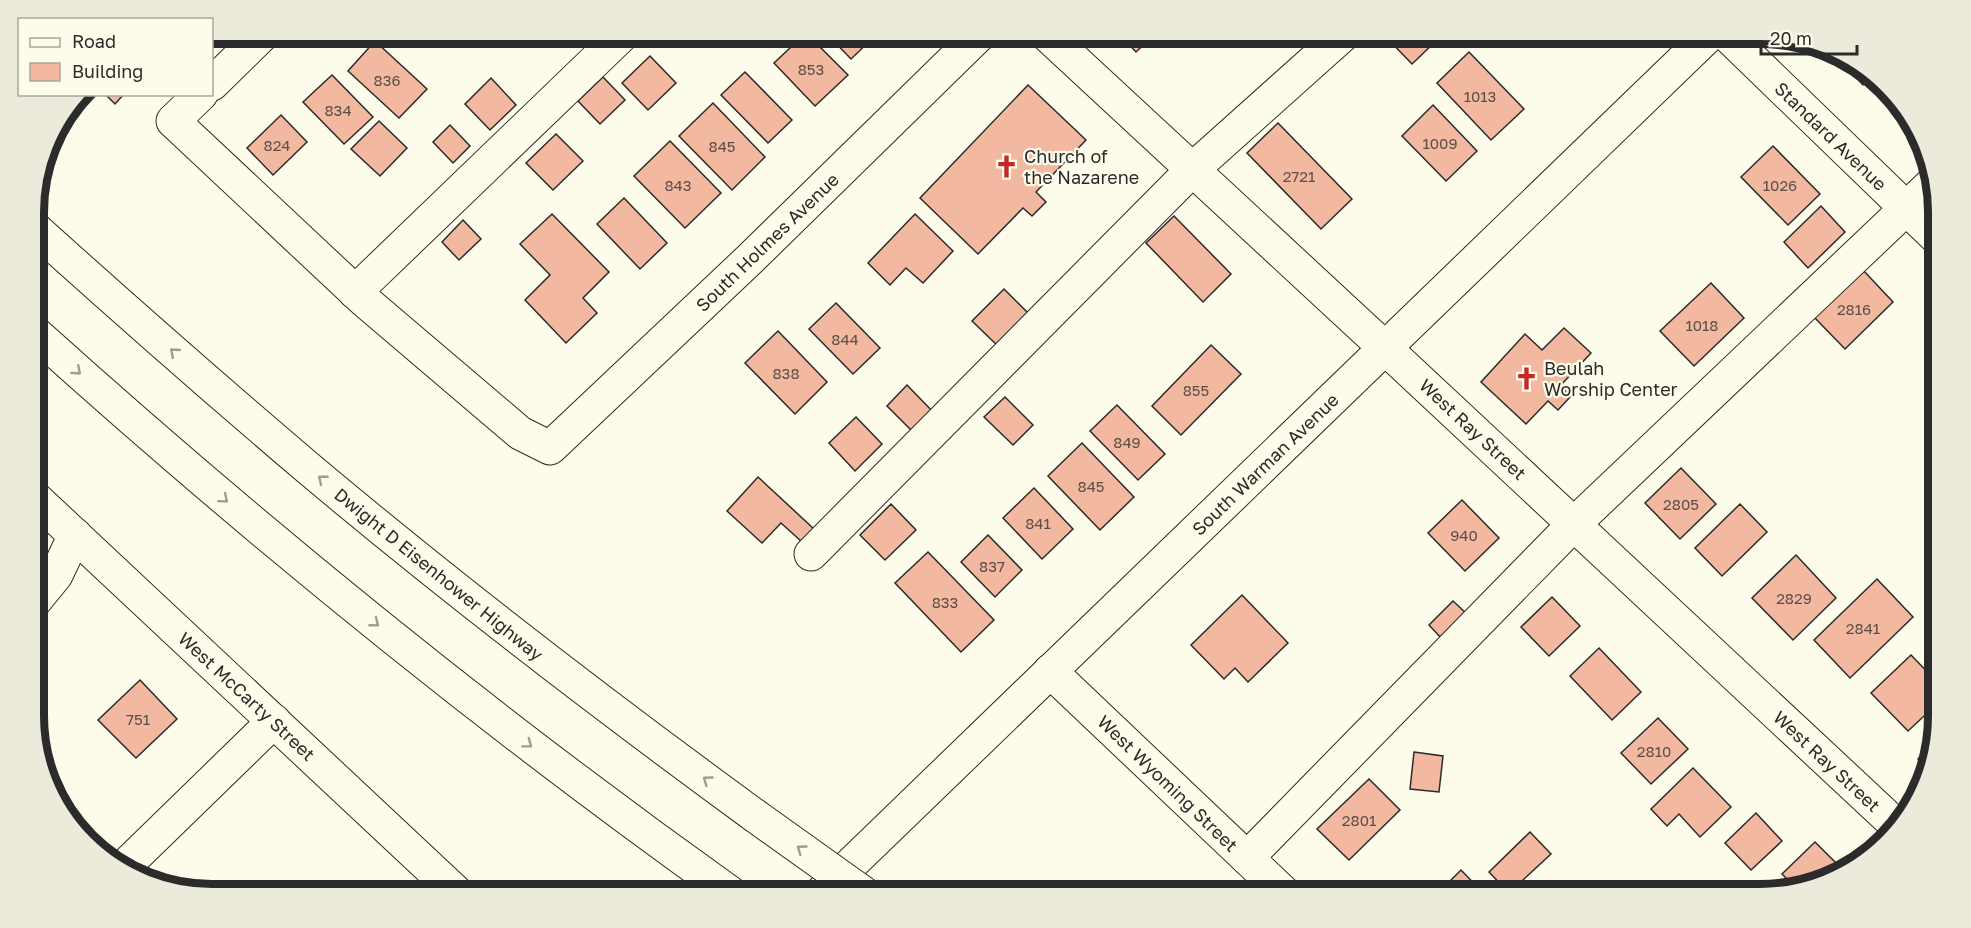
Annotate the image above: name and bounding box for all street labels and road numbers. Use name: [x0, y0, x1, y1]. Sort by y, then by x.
street label: Standard Avenue: [1771, 77, 1891, 195]
street label: South Holmes Avenue: [691, 168, 843, 316]
street label: West Ray Street: [1415, 374, 1531, 484]
street label: South Warman Avenue: [1187, 388, 1343, 540]
street label: Dwight D Eisenhower Highway: [330, 483, 548, 665]
street label: West McCarty Street: [174, 627, 320, 765]
street label: West Ray Street: [1769, 706, 1885, 816]
street label: West Wyoming Street: [1093, 710, 1243, 856]

